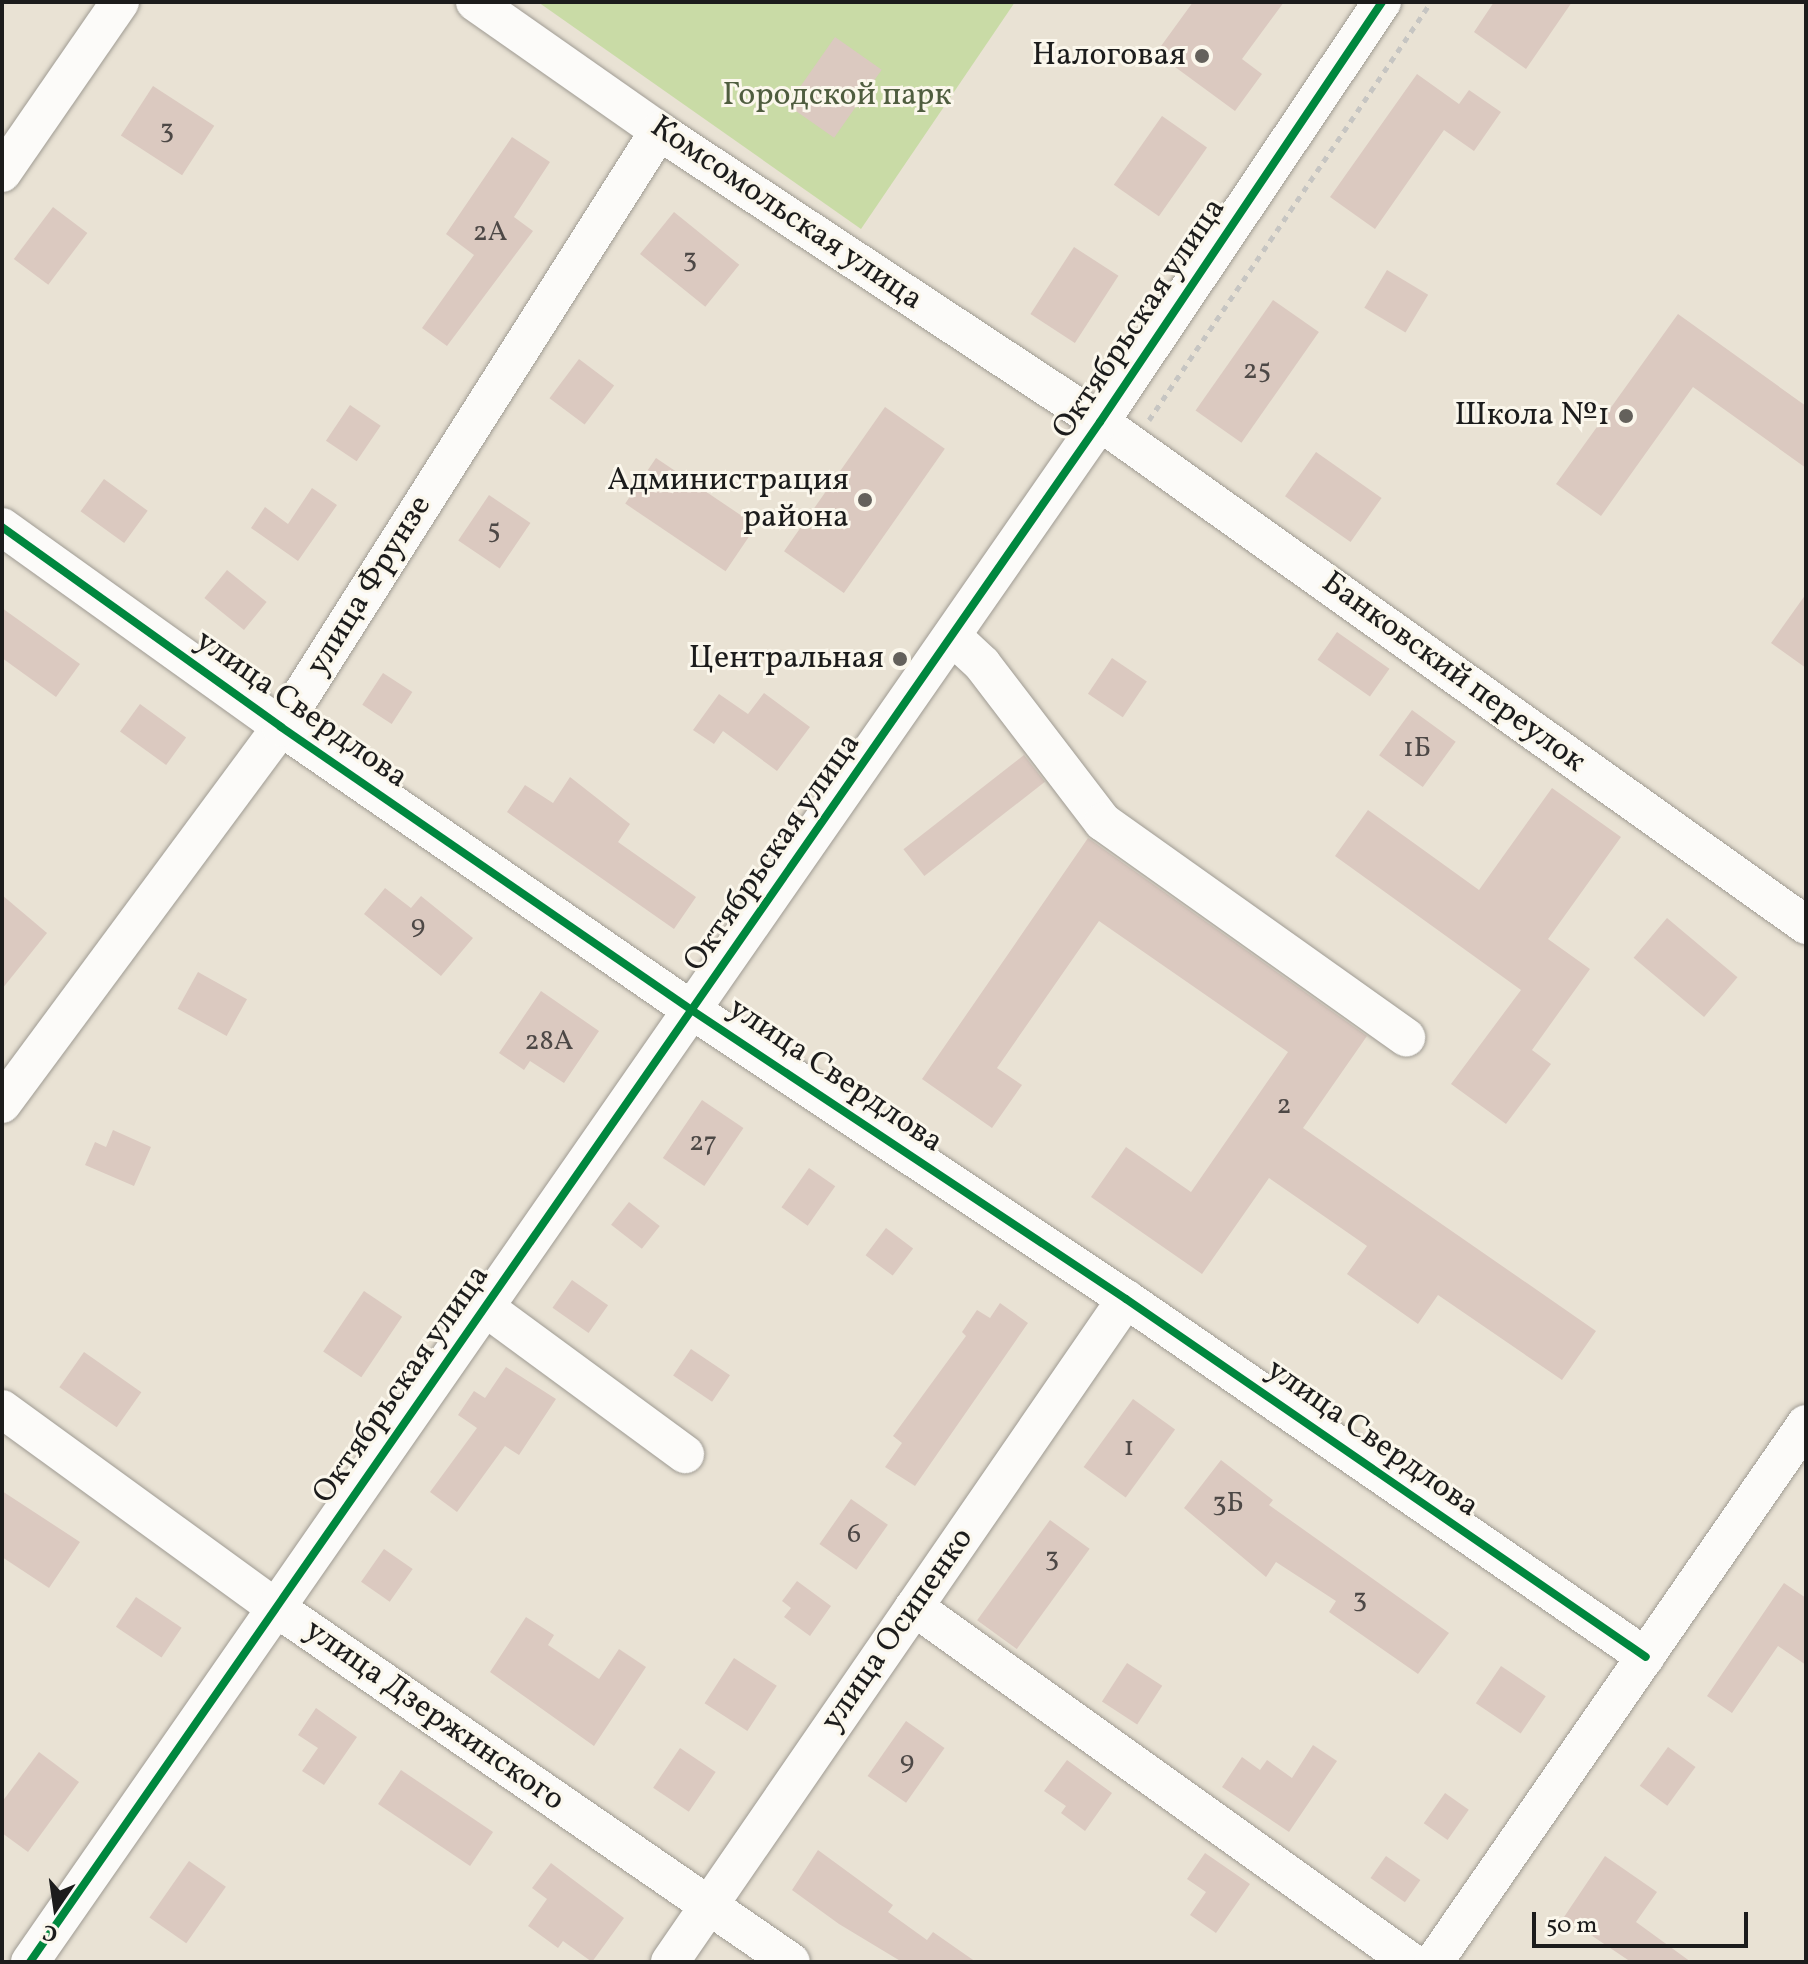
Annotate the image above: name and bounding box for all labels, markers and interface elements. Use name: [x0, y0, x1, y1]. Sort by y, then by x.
place label: Налоговая: [1032, 37, 1186, 75]
marker: Налоговая: [1193, 47, 1211, 65]
park label: Городской парк: [723, 77, 951, 115]
street label: Комсомольская улица: [642, 108, 930, 320]
house number: 3: [160, 114, 174, 148]
street label: Октябрьская улица: [1045, 191, 1235, 447]
house number: 2А: [473, 216, 507, 250]
house number: 3: [683, 243, 697, 277]
house number: 25: [1243, 354, 1271, 388]
place label: Школа №1: [1455, 397, 1610, 435]
marker: Школа №1: [1617, 407, 1635, 425]
place label: Администрация района: [607, 463, 849, 538]
street label: улица Фрунзе: [299, 489, 441, 683]
marker: Администрация района: [856, 491, 874, 509]
house number: 5: [487, 514, 501, 548]
street label: Банковский переулок: [1314, 564, 1592, 782]
street label: улица Свердлова: [187, 622, 415, 798]
place label: Центральная: [689, 640, 884, 678]
marker: Центральная: [891, 650, 909, 668]
street label: Октябрьская улица: [676, 726, 870, 980]
house number: 1Б: [1403, 732, 1431, 766]
house number: 9: [411, 909, 425, 943]
street label: улица Свердлова: [720, 990, 950, 1162]
house number: 28А: [525, 1025, 573, 1059]
house number: 2: [1276, 1089, 1292, 1123]
house number: 27: [689, 1126, 717, 1160]
street label: Октябрьская улица: [305, 1258, 499, 1512]
street label: улица Свердлова: [1258, 1351, 1486, 1527]
house number: 1: [1124, 1431, 1134, 1465]
house number: 3Б: [1212, 1487, 1244, 1521]
house number: 6: [847, 1518, 861, 1552]
street label: улица Осипенко: [814, 1521, 982, 1739]
house number: 3: [1045, 1542, 1059, 1576]
house number: 3: [1353, 1583, 1367, 1617]
street label: улица Дзержинского: [297, 1612, 571, 1820]
house number: 9: [900, 1745, 914, 1779]
north arrow: [16, 1868, 96, 1948]
scale bar: [1536, 1896, 1752, 1946]
text: 50 m: [1546, 1909, 1598, 1943]
text: С: [40, 1915, 61, 1949]

